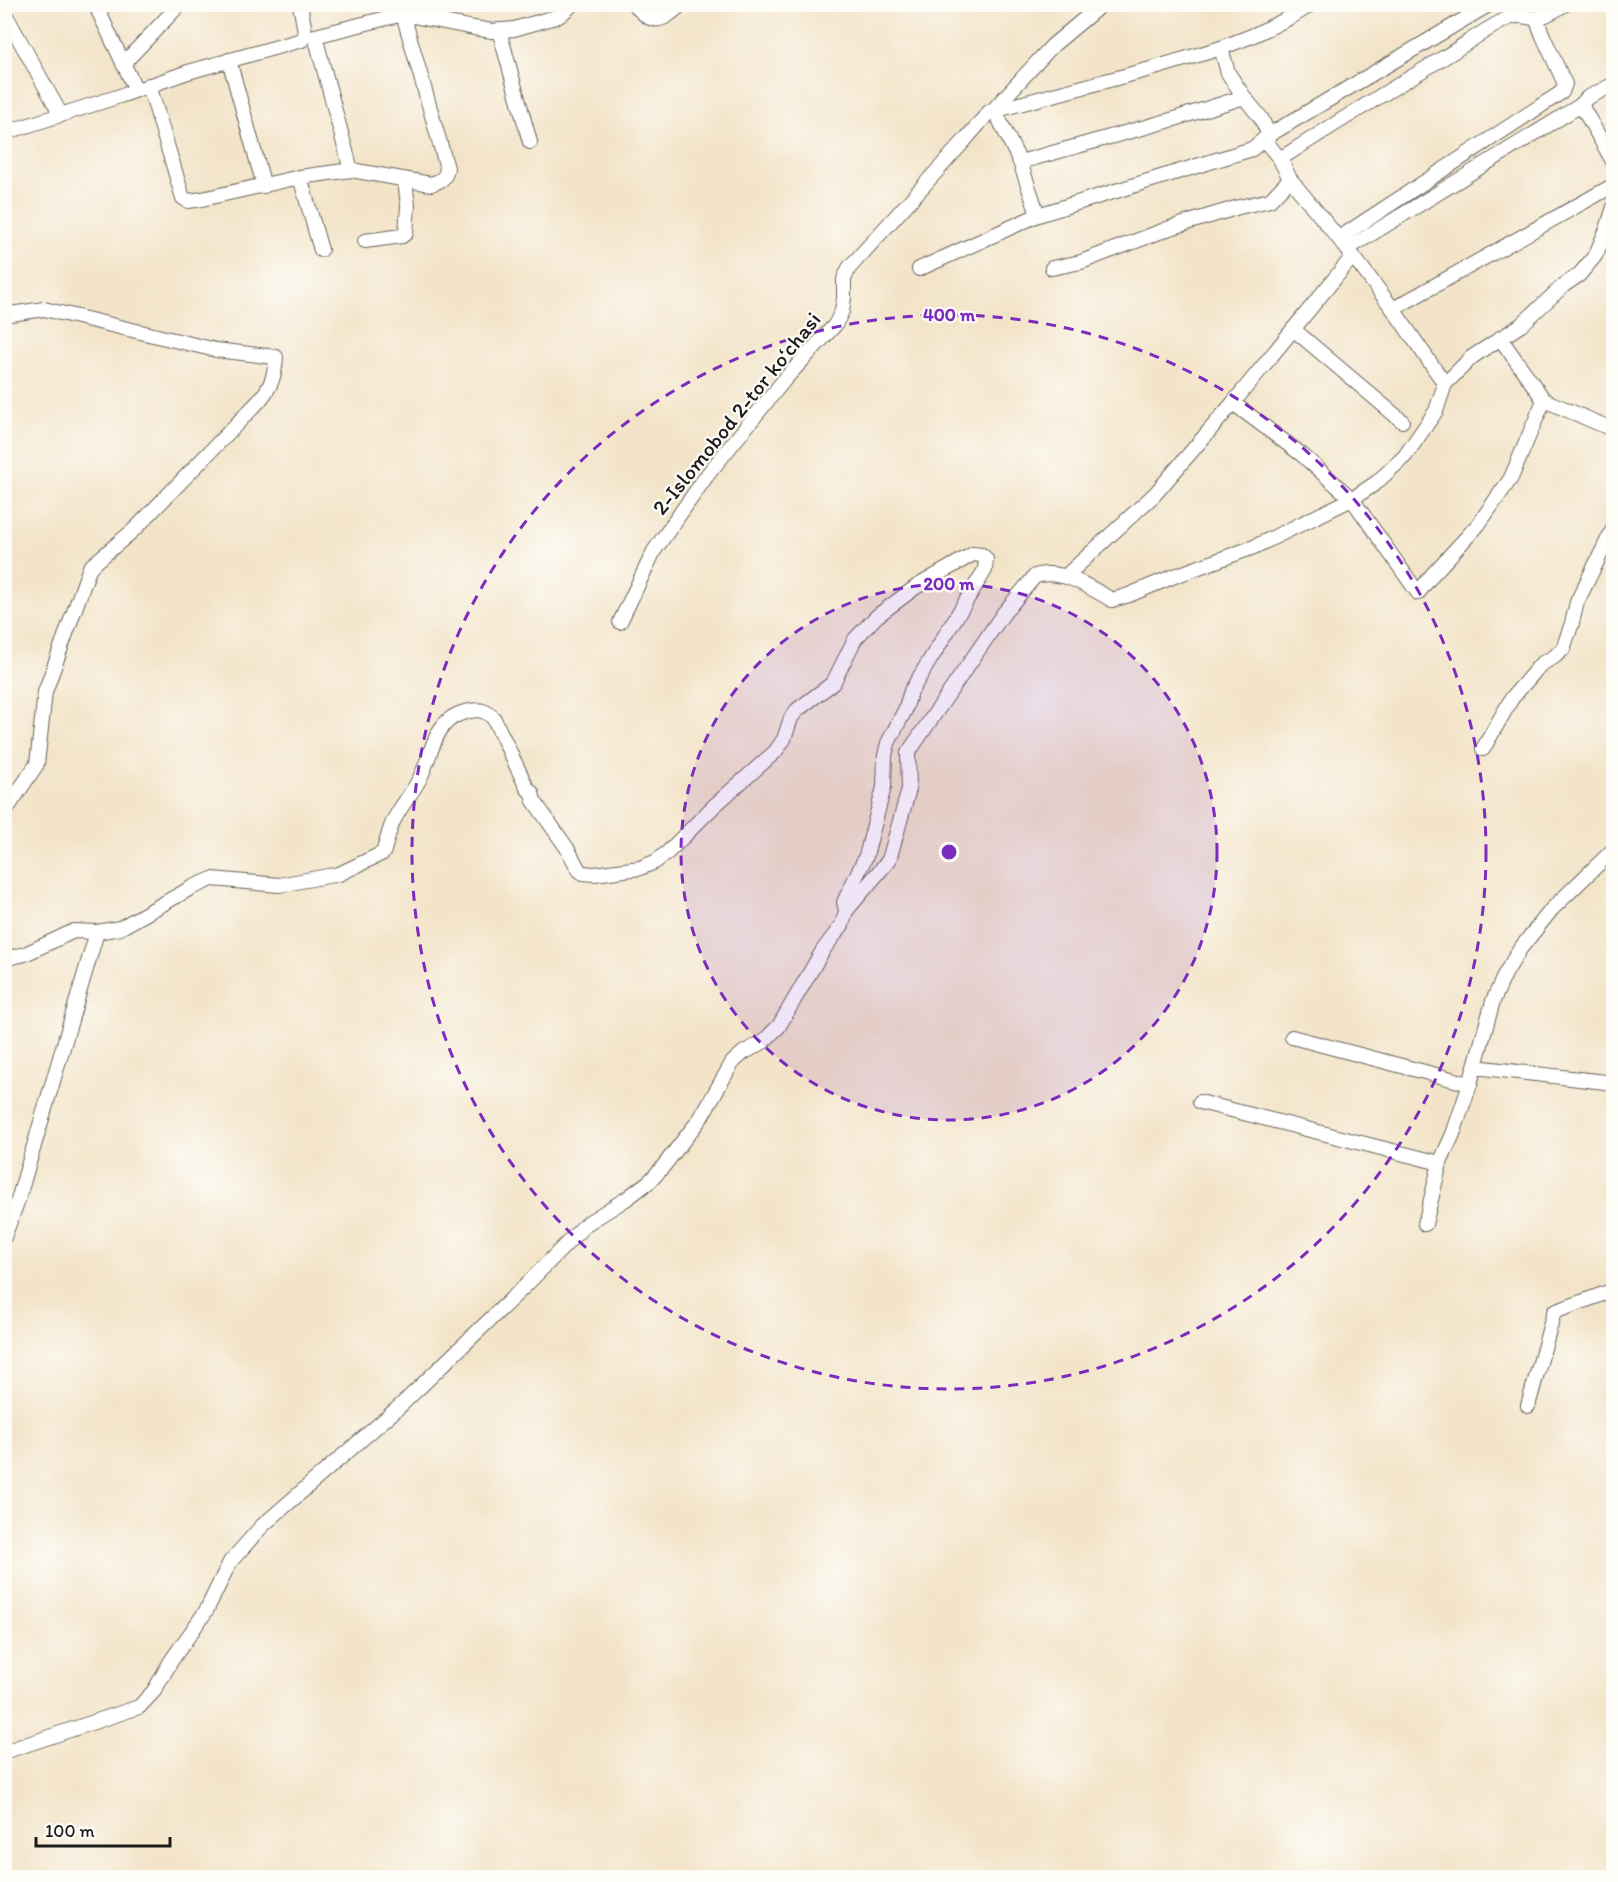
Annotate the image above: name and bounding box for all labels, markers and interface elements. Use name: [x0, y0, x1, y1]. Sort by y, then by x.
text: 400 m: [923, 304, 976, 326]
street label: 2-Islomobod 2-tor koʻchasi: [646, 306, 827, 520]
text: 200 m: [924, 573, 975, 595]
centre of rings: [939, 842, 959, 862]
scale bar: [36, 1810, 170, 1848]
text: 100 m: [45, 1820, 95, 1842]

